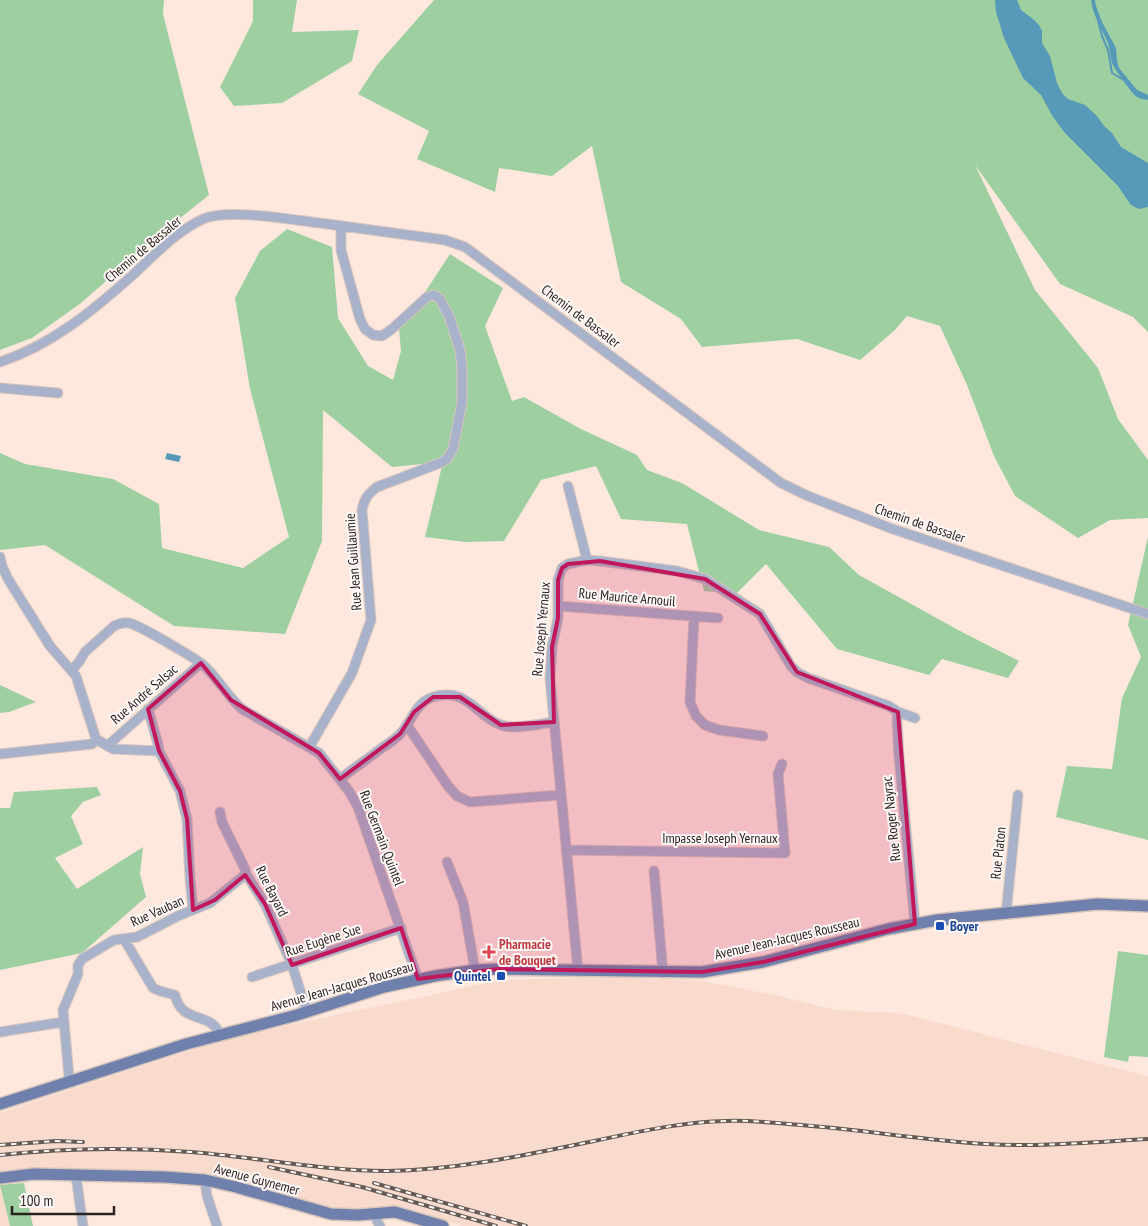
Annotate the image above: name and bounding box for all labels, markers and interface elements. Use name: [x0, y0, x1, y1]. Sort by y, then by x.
street label: Chemin de Bassaler: [101, 212, 185, 286]
street label: Chemin de Bassaler: [538, 280, 624, 352]
street label: Chemin de Bassaler: [872, 499, 968, 547]
street label: Rue Jean Guillaumie: [341, 513, 365, 611]
street label: Rue Joseph Yernaux: [528, 581, 554, 677]
street label: Rue Maurice Arnouil: [578, 584, 677, 610]
street label: Rue André Salsac: [107, 660, 181, 728]
street label: Rue Roger Nayrac: [878, 776, 904, 862]
street label: Rue Germain Quintel: [356, 788, 409, 889]
street label: Rue Platon: [986, 826, 1010, 880]
street label: Impasse Joseph Yernaux: [662, 829, 778, 847]
street label: Rue Bayard: [252, 863, 292, 919]
street label: Rue Vauban: [127, 891, 187, 931]
street label: Avenue Jean-Jacques Rousseau: [713, 913, 861, 963]
place label: Boyer: [950, 917, 979, 935]
street label: Rue Eugène Sue: [283, 919, 363, 961]
marker: Boyer: [934, 920, 946, 932]
place label: Pharmacie de Bouquet: [499, 935, 556, 969]
marker: Pharmacie de Bouquet: [483, 946, 495, 958]
street label: Avenue Jean-Jacques Rousseau: [268, 957, 416, 1015]
place label: Quintel: [454, 967, 492, 985]
marker: Quintel: [495, 970, 507, 982]
street label: Avenue Guynemer: [213, 1159, 302, 1199]
scale bar: [12, 1184, 115, 1216]
text: 100 m: [20, 1191, 53, 1210]

